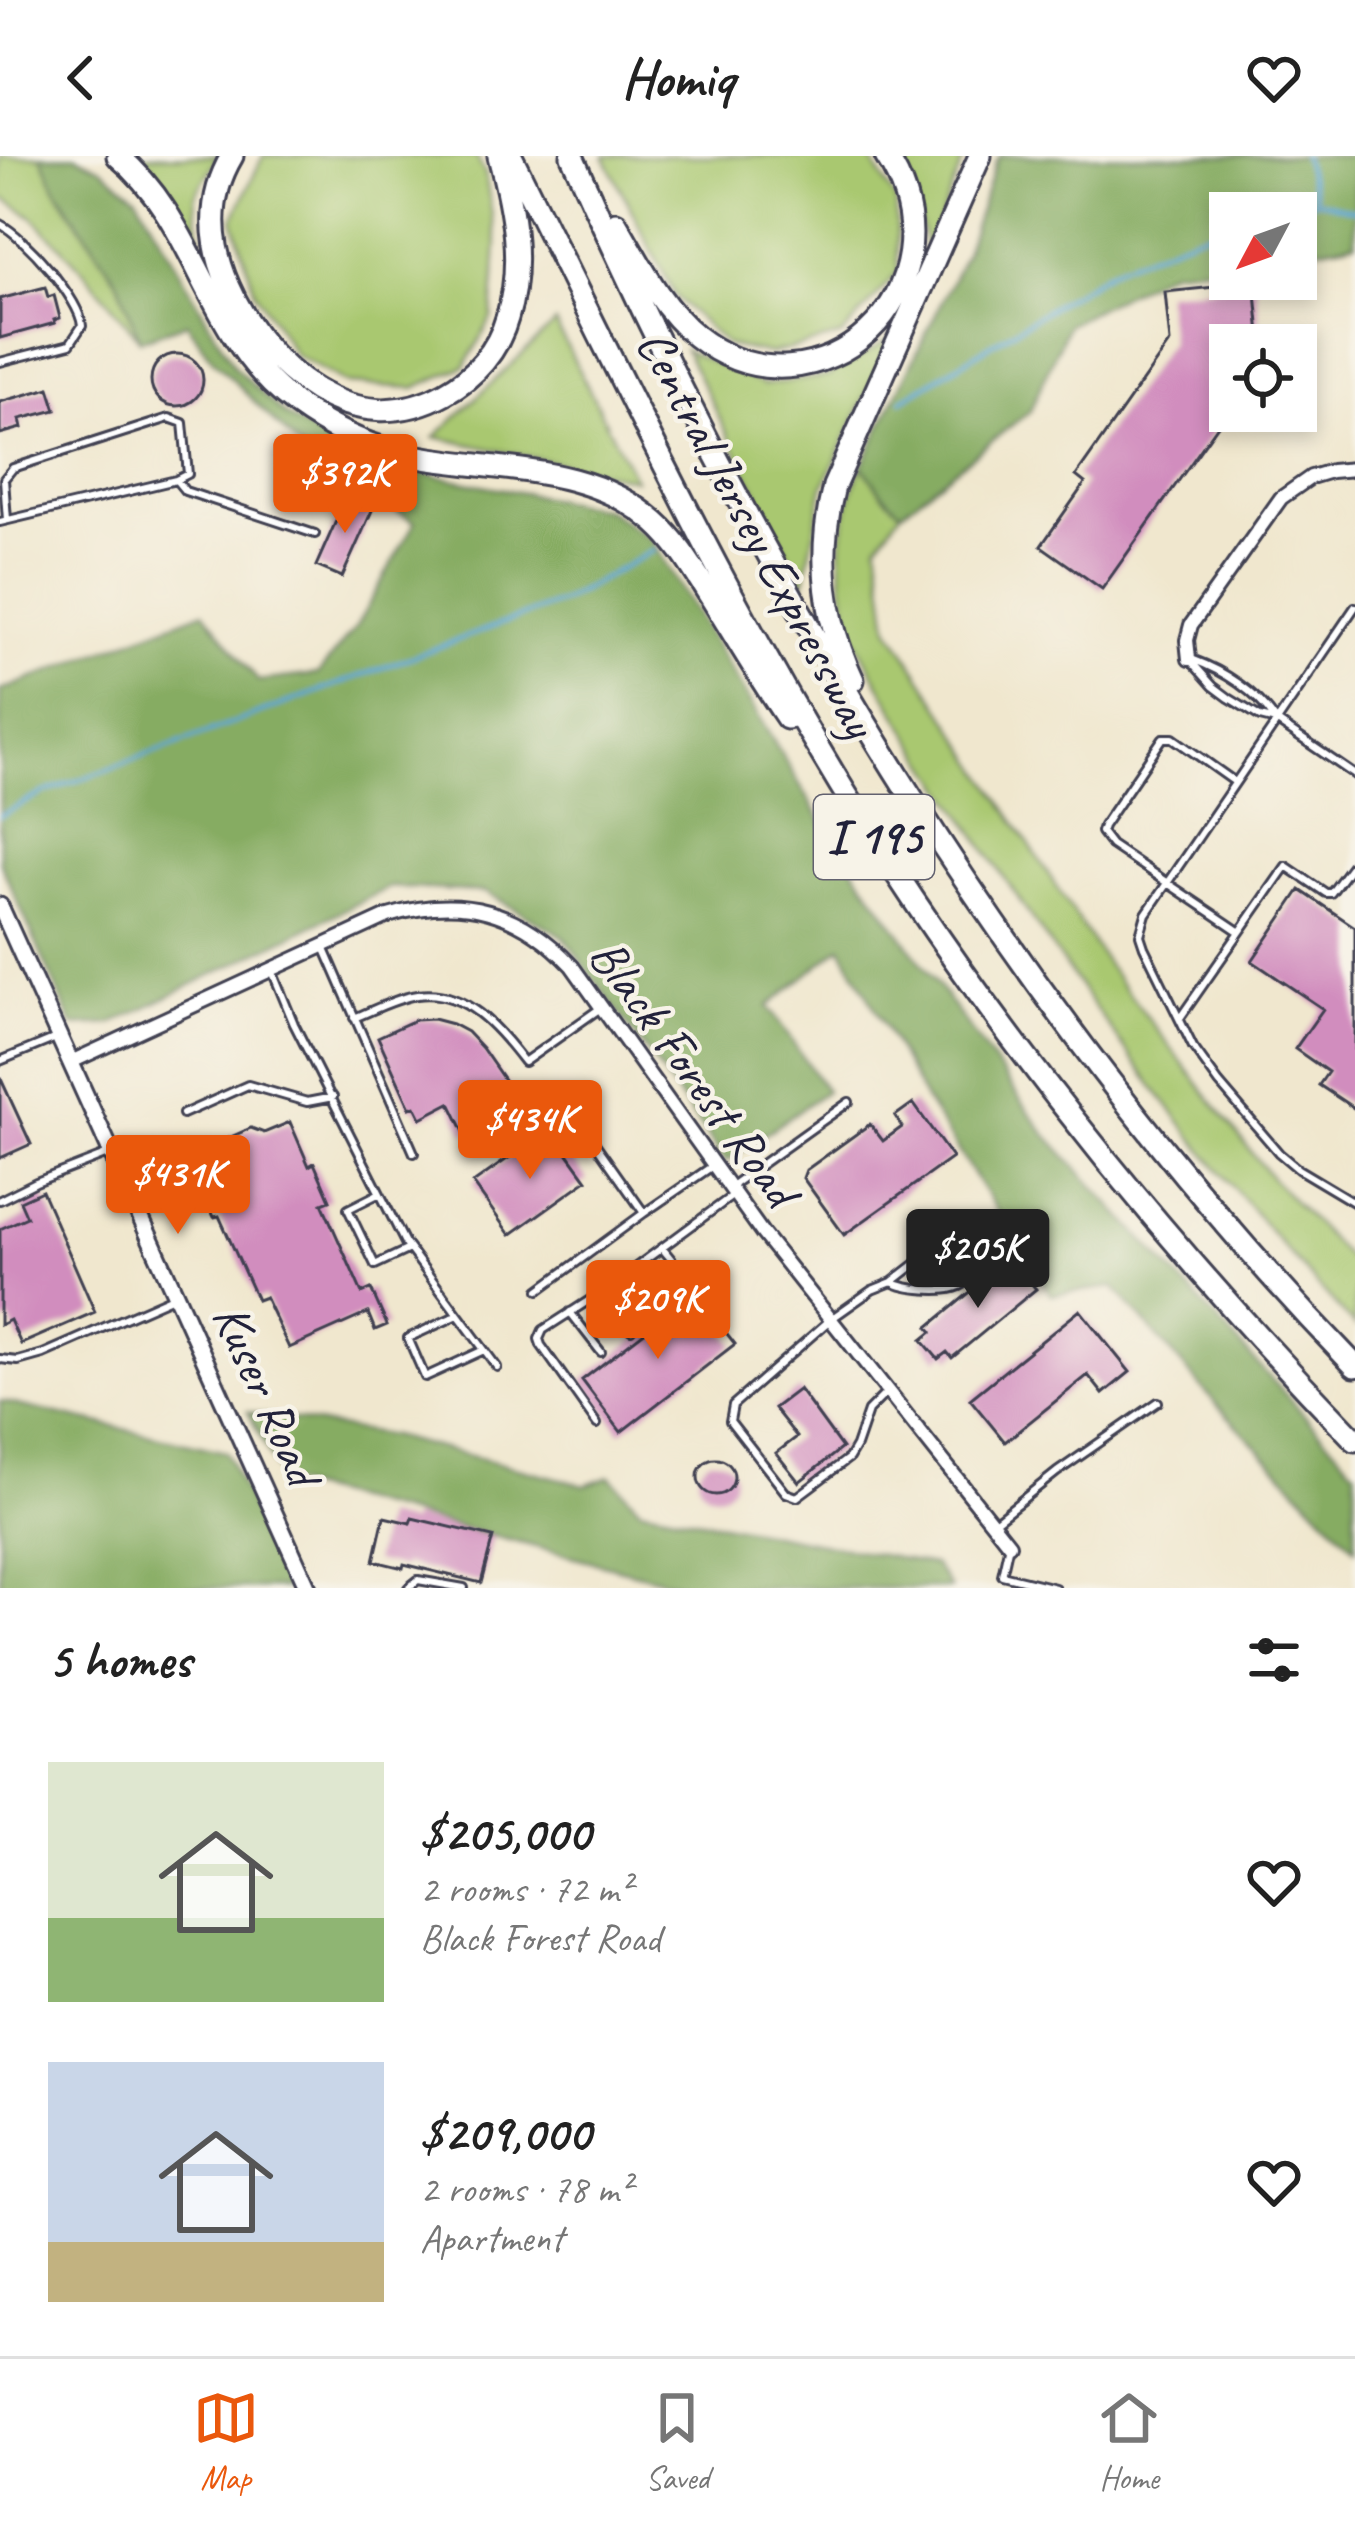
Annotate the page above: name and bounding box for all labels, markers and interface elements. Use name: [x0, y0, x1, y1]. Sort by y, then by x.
text: Homiq: [621, 44, 734, 112]
icon: back: [48, 45, 114, 111]
icon: heart: [1241, 45, 1307, 111]
north arrow: [1209, 192, 1317, 300]
map controls: [1209, 192, 1317, 432]
street label: Central Jersey Expressway: [623, 318, 893, 751]
button: locate: [1209, 324, 1317, 432]
pin: $392K: [261, 434, 429, 536]
text: $392K: [300, 448, 390, 497]
road number: I 195: [814, 795, 934, 879]
street label: Black Forest Road: [576, 926, 816, 1224]
pin: $434K: [446, 1080, 614, 1182]
text: $434K: [485, 1094, 575, 1143]
pin: $431K: [94, 1135, 262, 1237]
text: $431K: [133, 1149, 223, 1198]
pin: $205K: [894, 1209, 1062, 1311]
text: $205K: [933, 1223, 1023, 1272]
pin: $209K: [574, 1260, 742, 1362]
text: $209K: [613, 1274, 703, 1323]
street label: Kuser Road: [199, 1293, 338, 1501]
icon: filters: [1241, 1627, 1307, 1693]
text: 5 homes: [48, 1628, 191, 1692]
text: $205,000: [420, 1801, 590, 1865]
icon: home: [144, 1810, 288, 1954]
icon: heart: [1241, 1849, 1307, 1915]
text: 2 rooms · 72 m²: [420, 1865, 631, 1914]
text: Black Forest Road: [420, 1914, 660, 1963]
text: $209,000: [420, 2101, 590, 2165]
icon: home: [144, 2110, 288, 2254]
icon: heart: [1241, 2149, 1307, 2215]
text: 2 rooms · 78 m²: [420, 2165, 631, 2214]
text: Apartment: [420, 2214, 563, 2263]
tab: Map: [193, 2385, 259, 2499]
tab: Saved: [644, 2385, 710, 2499]
tab: Home: [1096, 2385, 1162, 2499]

